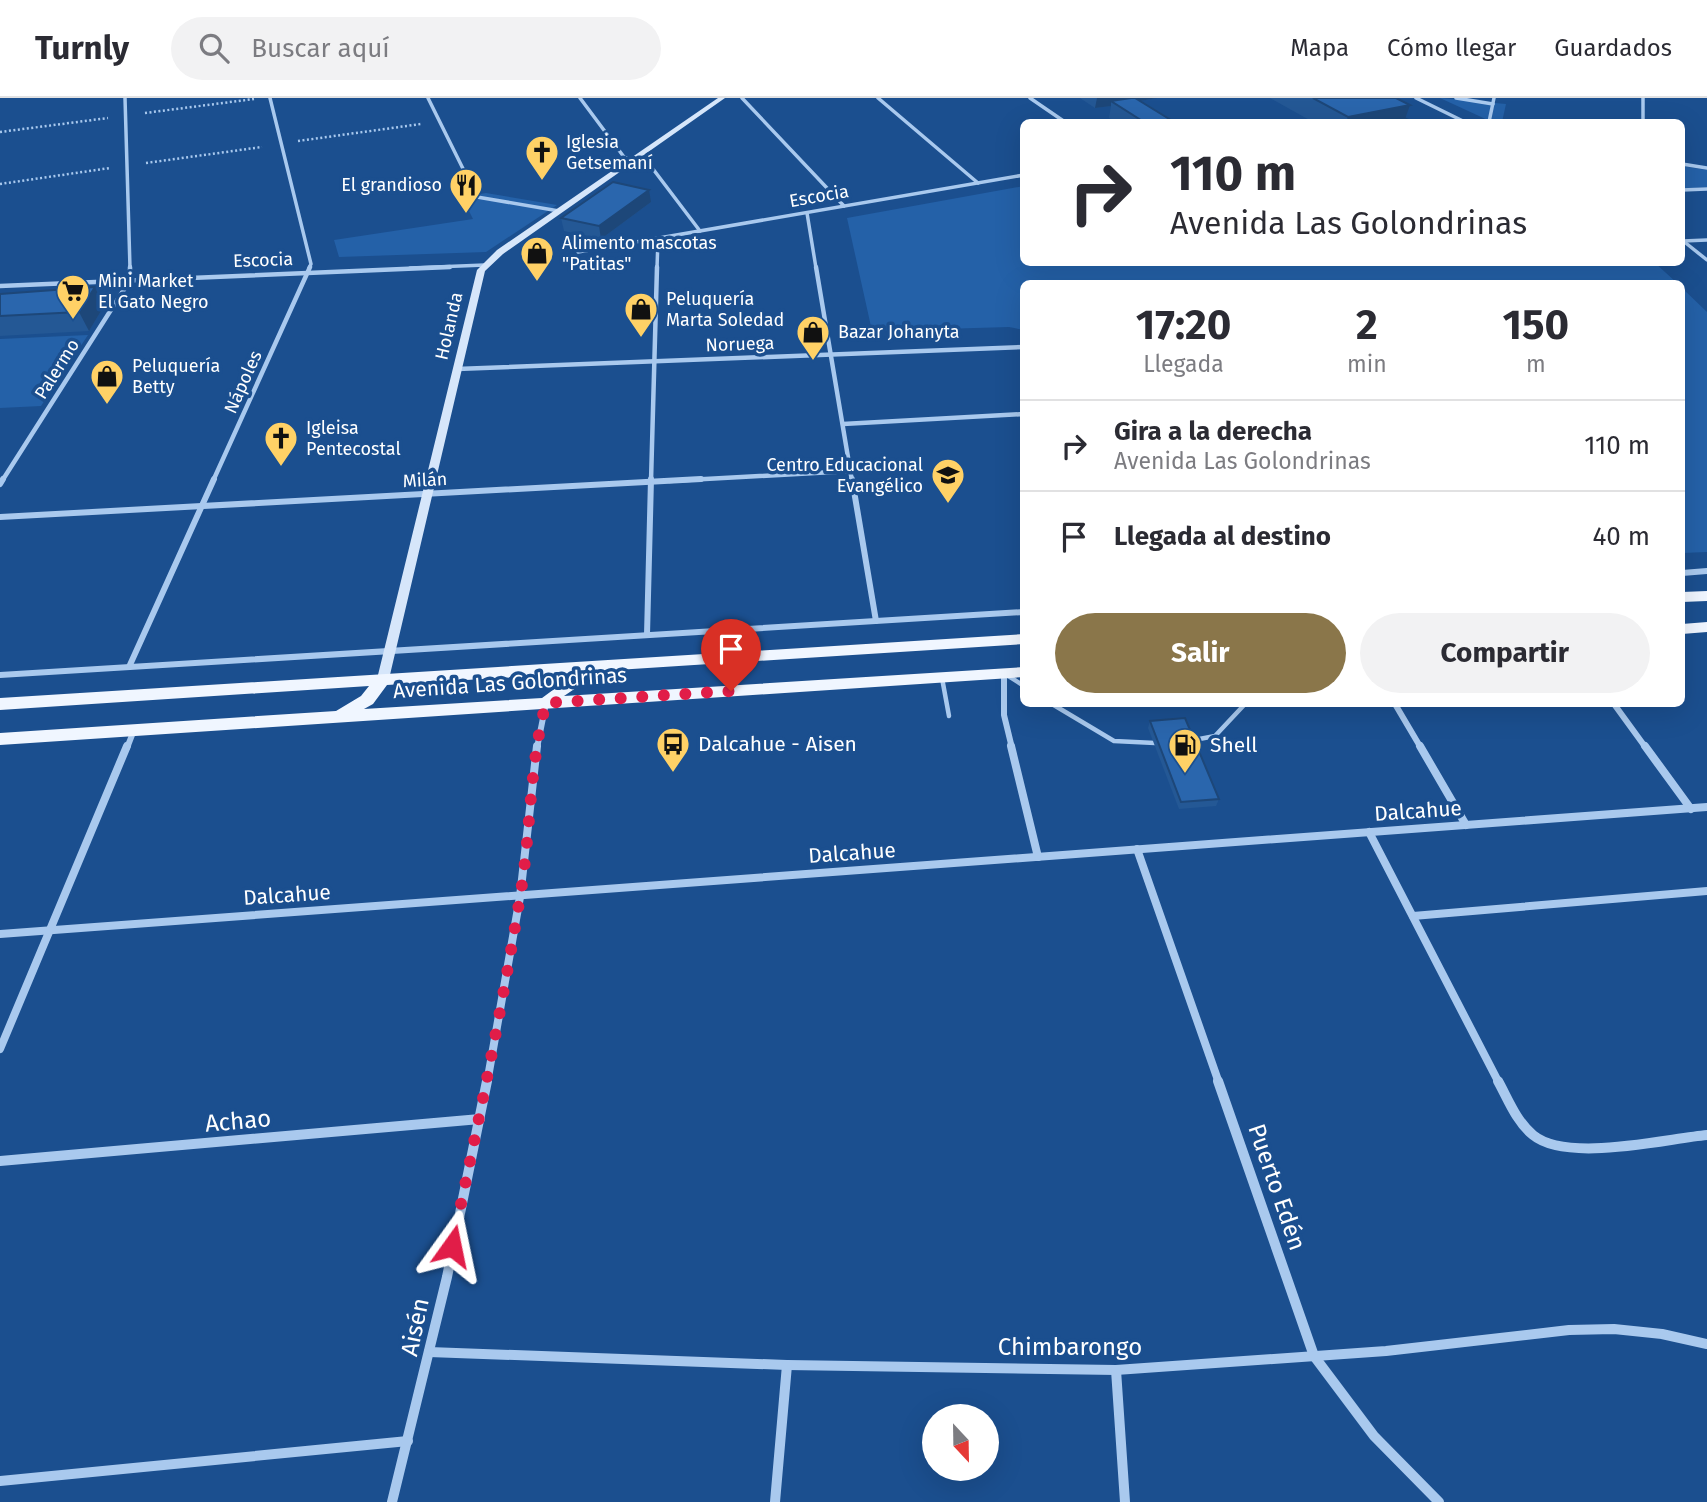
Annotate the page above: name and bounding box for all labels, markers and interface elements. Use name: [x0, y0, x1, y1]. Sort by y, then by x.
search box: [171, 17, 661, 80]
text: Turnly: [35, 28, 129, 68]
icon: search: [195, 29, 233, 67]
text: Buscar aquí: [251, 33, 390, 64]
text: Mapa: [1290, 34, 1349, 62]
text: Cómo llegar: [1387, 34, 1516, 62]
text: Guardados: [1554, 34, 1672, 62]
place label: Iglesia Getsemaní: [566, 131, 653, 174]
church icon: Iglesia Getsemaní: [523, 133, 561, 182]
text: 110 m: [1170, 144, 1296, 203]
icon: right: [1055, 147, 1146, 238]
restaurant icon: El grandioso: [447, 166, 485, 215]
place label: El grandioso: [341, 174, 442, 196]
street label: Escocia: [787, 180, 851, 212]
text: Avenida Las Golondrinas: [1170, 204, 1527, 242]
place label: Alimento mascotas "Patitas": [562, 232, 717, 275]
shop icon: Alimento mascotas "Patitas": [518, 234, 556, 283]
street label: Escocia: [233, 248, 293, 272]
place label: Mini Market El Gato Negro: [98, 270, 209, 313]
supermarket icon: Mini Market El Gato Negro: [54, 272, 92, 321]
place label: Peluquería Marta Soledad: [666, 288, 784, 331]
street label: Holanda: [431, 290, 467, 362]
shop icon: Peluquería Marta Soledad: [622, 290, 660, 339]
text: 17:20: [1136, 300, 1231, 350]
text: 2: [1356, 300, 1378, 350]
text: 150: [1503, 300, 1569, 350]
shop icon: Bazar Johanyta: [794, 313, 832, 362]
place label: Bazar Johanyta: [838, 321, 960, 343]
street label: Noruega: [705, 332, 775, 356]
street label: Palermo: [30, 335, 84, 403]
street label: Nápoles: [219, 347, 267, 417]
text: Llegada: [1143, 350, 1224, 378]
text: min: [1347, 350, 1387, 378]
text: m: [1526, 350, 1546, 378]
place label: Peluquería Betty: [132, 355, 220, 398]
shop icon: Peluquería Betty: [88, 357, 126, 406]
text: Gira a la derecha: [1114, 416, 1312, 447]
place label: Igleisa Pentecostal: [306, 417, 401, 460]
church icon: Igleisa Pentecostal: [262, 419, 300, 468]
icon: right: [1055, 427, 1093, 465]
text: 110 m: [1584, 430, 1650, 461]
text: Avenida Las Golondrinas: [1114, 447, 1371, 475]
place label: Centro Educacional Evangélico: [766, 454, 923, 497]
school or university icon: Centro Educacional Evangélico: [929, 456, 967, 505]
street label: Milán: [402, 468, 448, 492]
icon: arrive: [1055, 518, 1093, 556]
text: Llegada al destino: [1114, 521, 1331, 552]
text: 40 m: [1592, 521, 1650, 552]
button: Salir: [1055, 613, 1346, 693]
button: Compartir: [1360, 613, 1650, 693]
pin: [701, 619, 761, 691]
icon: arrive: [712, 630, 750, 668]
street label: Avenida Las Golondrinas: [392, 662, 628, 704]
bus stop icon: Dalcahue - Aisen: [654, 725, 692, 774]
fuel station icon: Shell: [1166, 726, 1204, 775]
place label: Dalcahue - Aisen: [698, 731, 857, 757]
place label: Shell: [1210, 732, 1258, 758]
street label: Dalcahue: [1373, 795, 1463, 827]
street label: Dalcahue: [807, 837, 897, 869]
street label: Dalcahue: [242, 879, 332, 911]
street label: Achao: [204, 1104, 272, 1138]
street label: Puerto Edén: [1242, 1120, 1312, 1254]
position arrow: [415, 1209, 489, 1283]
street label: Aisén: [395, 1295, 435, 1359]
street label: Chimbarongo: [998, 1333, 1142, 1361]
north arrow: [922, 1404, 999, 1480]
map controls: [922, 1404, 999, 1481]

